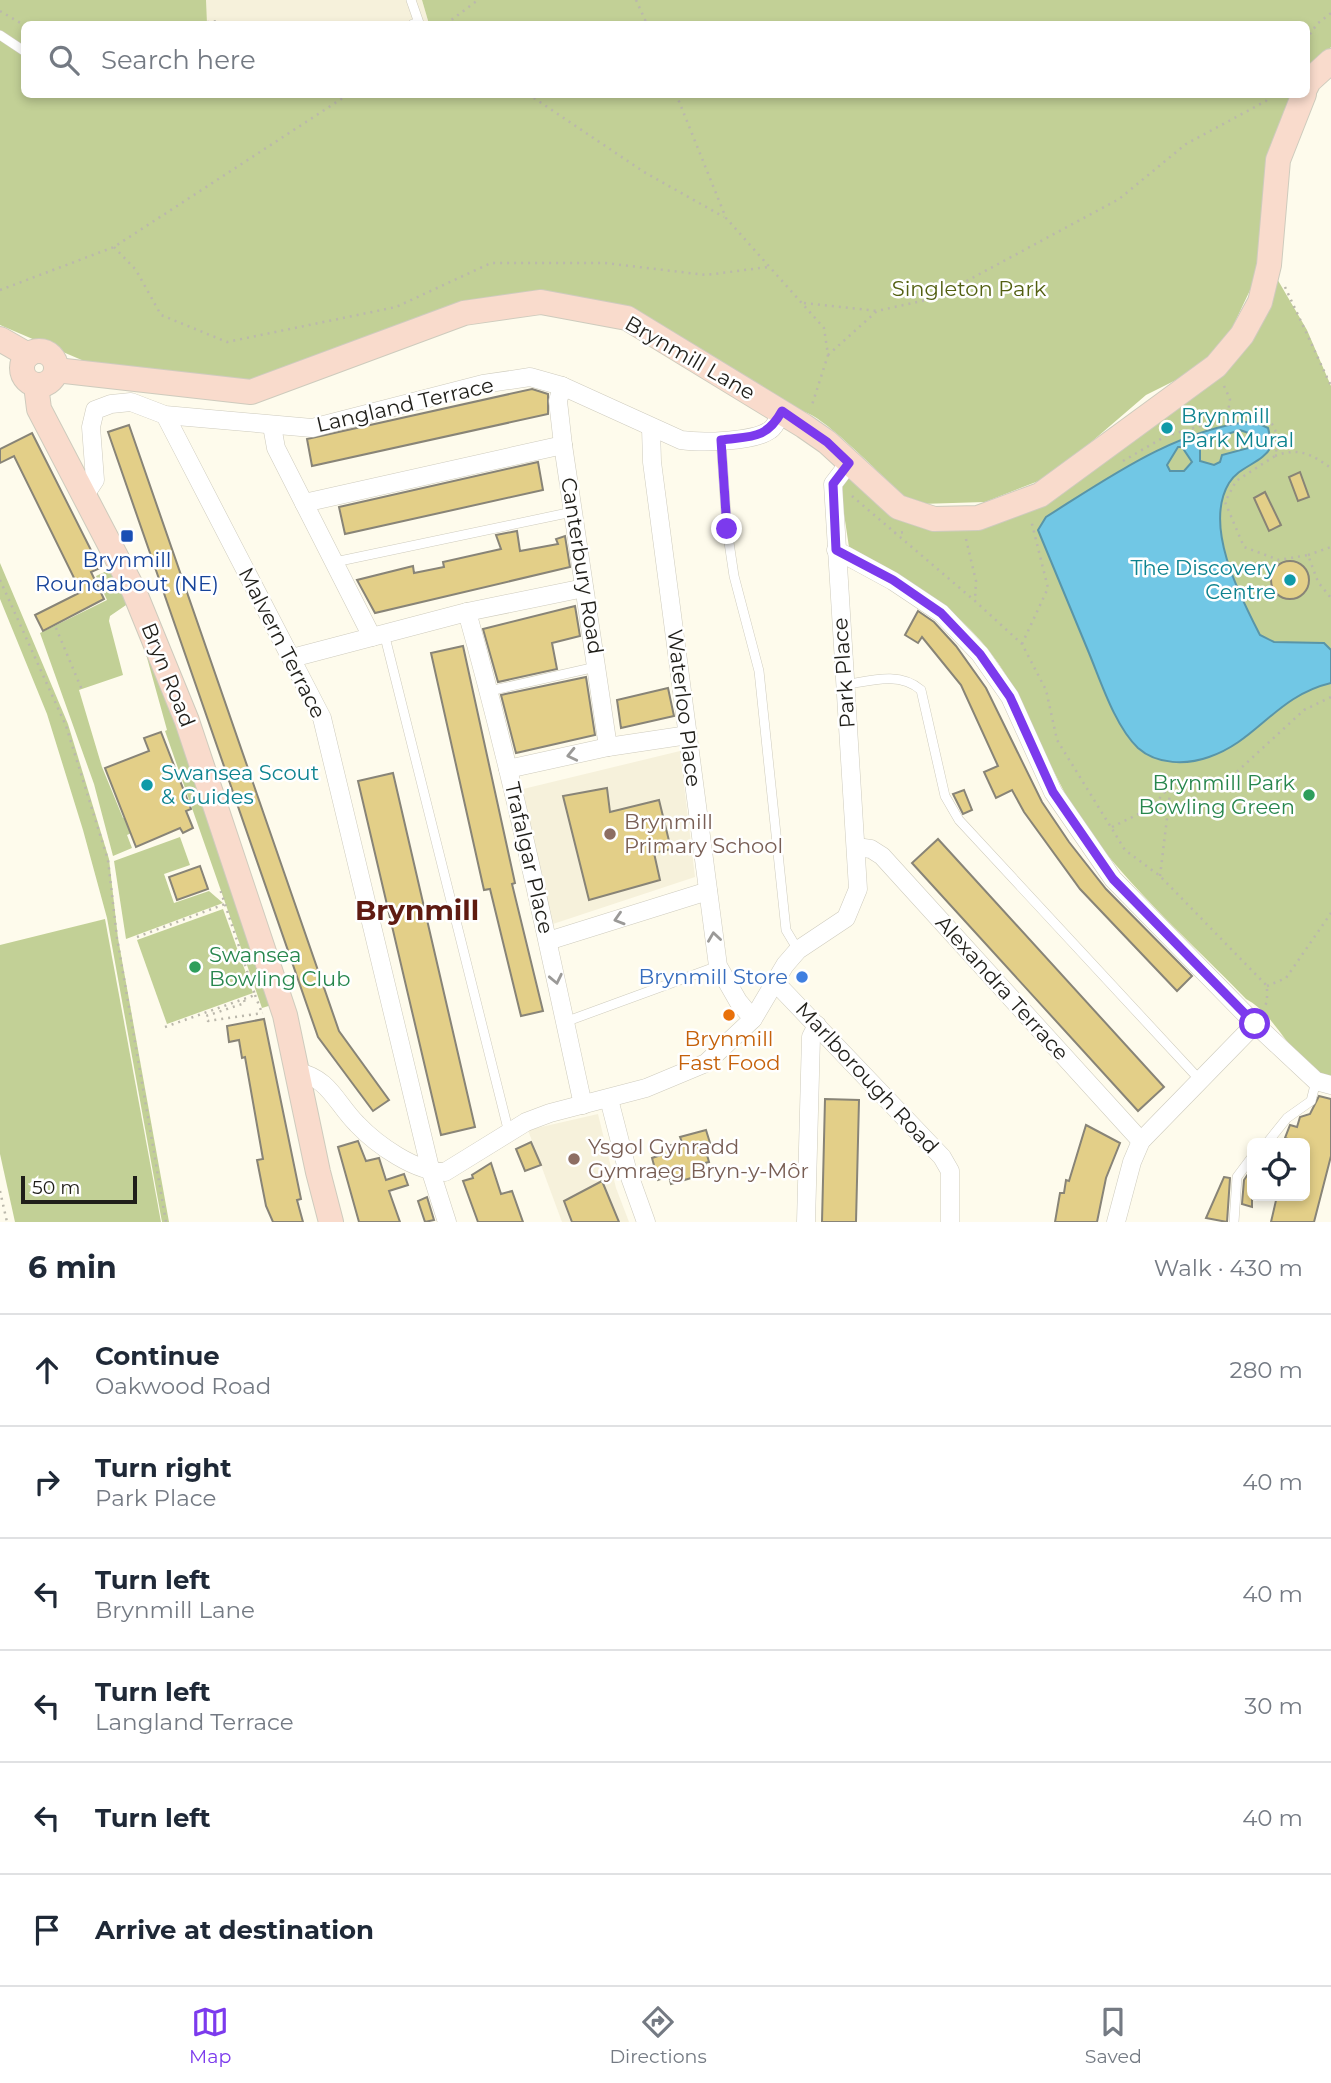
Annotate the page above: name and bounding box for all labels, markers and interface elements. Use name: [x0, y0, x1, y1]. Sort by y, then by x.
search box: [21, 21, 1310, 98]
icon: search: [45, 41, 83, 79]
text: Search here: [101, 44, 256, 76]
park label: Singleton Park: [892, 276, 1047, 301]
street label: Brynmill Lane: [621, 310, 760, 405]
street label: Langland Terrace: [314, 372, 496, 437]
place label: Brynmill Park Mural: [1181, 403, 1294, 452]
marker: Brynmill Park Mural: [1159, 420, 1175, 436]
street label: Canterbury Road: [556, 476, 609, 656]
route end: [711, 513, 742, 544]
marker: Brynmill Roundabout (NE): [119, 528, 135, 544]
place label: Brynmill Roundabout (NE): [35, 547, 219, 596]
place label: The Discovery Centre: [1130, 555, 1277, 604]
street label: Malvern Terrace: [234, 563, 331, 722]
marker: The Discovery Centre: [1282, 572, 1298, 588]
street label: Park Place: [827, 617, 860, 729]
street label: Bryn Road: [136, 619, 201, 731]
street label: Waterloo Place: [662, 628, 707, 788]
one-way arrow: [566, 746, 578, 761]
place label: Swansea Scout & Guides: [161, 760, 319, 809]
place label: Brynmill Park Bowling Green: [1139, 770, 1295, 819]
marker: Swansea Scout & Guides: [139, 777, 155, 793]
street label: Trafalgar Place: [500, 780, 559, 936]
marker: Brynmill Park Bowling Green: [1301, 787, 1317, 803]
place label: Brynmill Primary School: [624, 809, 783, 858]
marker: Brynmill Primary School: [602, 826, 618, 842]
district label: Brynmill: [355, 893, 479, 927]
one-way arrow: [614, 910, 626, 925]
street label: Alexandra Terrace: [931, 910, 1074, 1065]
one-way arrow: [707, 931, 722, 943]
place label: Swansea Bowling Club: [209, 942, 350, 991]
marker: Swansea Bowling Club: [187, 959, 203, 975]
place label: Brynmill Store: [639, 964, 788, 989]
marker: Brynmill Store: [794, 969, 810, 985]
one-way arrow: [548, 973, 563, 985]
street label: Marlborough Road: [791, 997, 944, 1159]
marker: Brynmill Fast Food: [721, 1007, 737, 1023]
route start: [1239, 1008, 1270, 1039]
place label: Brynmill Fast Food: [677, 1026, 781, 1075]
place label: Ysgol Gynradd Gymraeg Bryn-y-Môr: [588, 1134, 809, 1183]
map controls: [1247, 1138, 1310, 1201]
button: locate: [1247, 1138, 1310, 1201]
marker: Ysgol Gynradd Gymraeg Bryn-y-Môr: [566, 1151, 582, 1167]
scale bar: [21, 1173, 136, 1205]
text: 50 m: [32, 1176, 80, 1199]
text: 6 min: [28, 1249, 117, 1286]
text: Walk · 430 m: [1154, 1254, 1303, 1282]
text: Continue: [95, 1340, 220, 1372]
icon: ahead: [28, 1351, 66, 1389]
text: 280 m: [1230, 1356, 1303, 1384]
text: Oakwood Road: [95, 1372, 271, 1400]
text: Turn right: [95, 1452, 231, 1484]
icon: right: [28, 1463, 66, 1501]
text: 40 m: [1242, 1468, 1303, 1496]
text: Park Place: [95, 1484, 216, 1512]
text: Turn left: [95, 1564, 211, 1596]
icon: left: [28, 1575, 66, 1613]
text: 40 m: [1242, 1580, 1303, 1608]
text: Brynmill Lane: [95, 1596, 255, 1624]
text: Turn left: [95, 1676, 211, 1708]
icon: left: [28, 1687, 66, 1725]
text: 30 m: [1244, 1692, 1303, 1720]
text: Langland Terrace: [95, 1708, 294, 1736]
icon: left: [28, 1799, 66, 1837]
text: Turn left: [95, 1802, 211, 1834]
text: 40 m: [1242, 1804, 1303, 1832]
icon: arrive: [28, 1911, 66, 1949]
text: Arrive at destination: [95, 1914, 374, 1946]
tab: Map: [189, 2003, 231, 2068]
tab: Directions: [609, 2003, 707, 2068]
tab: Saved: [1085, 2003, 1142, 2068]

